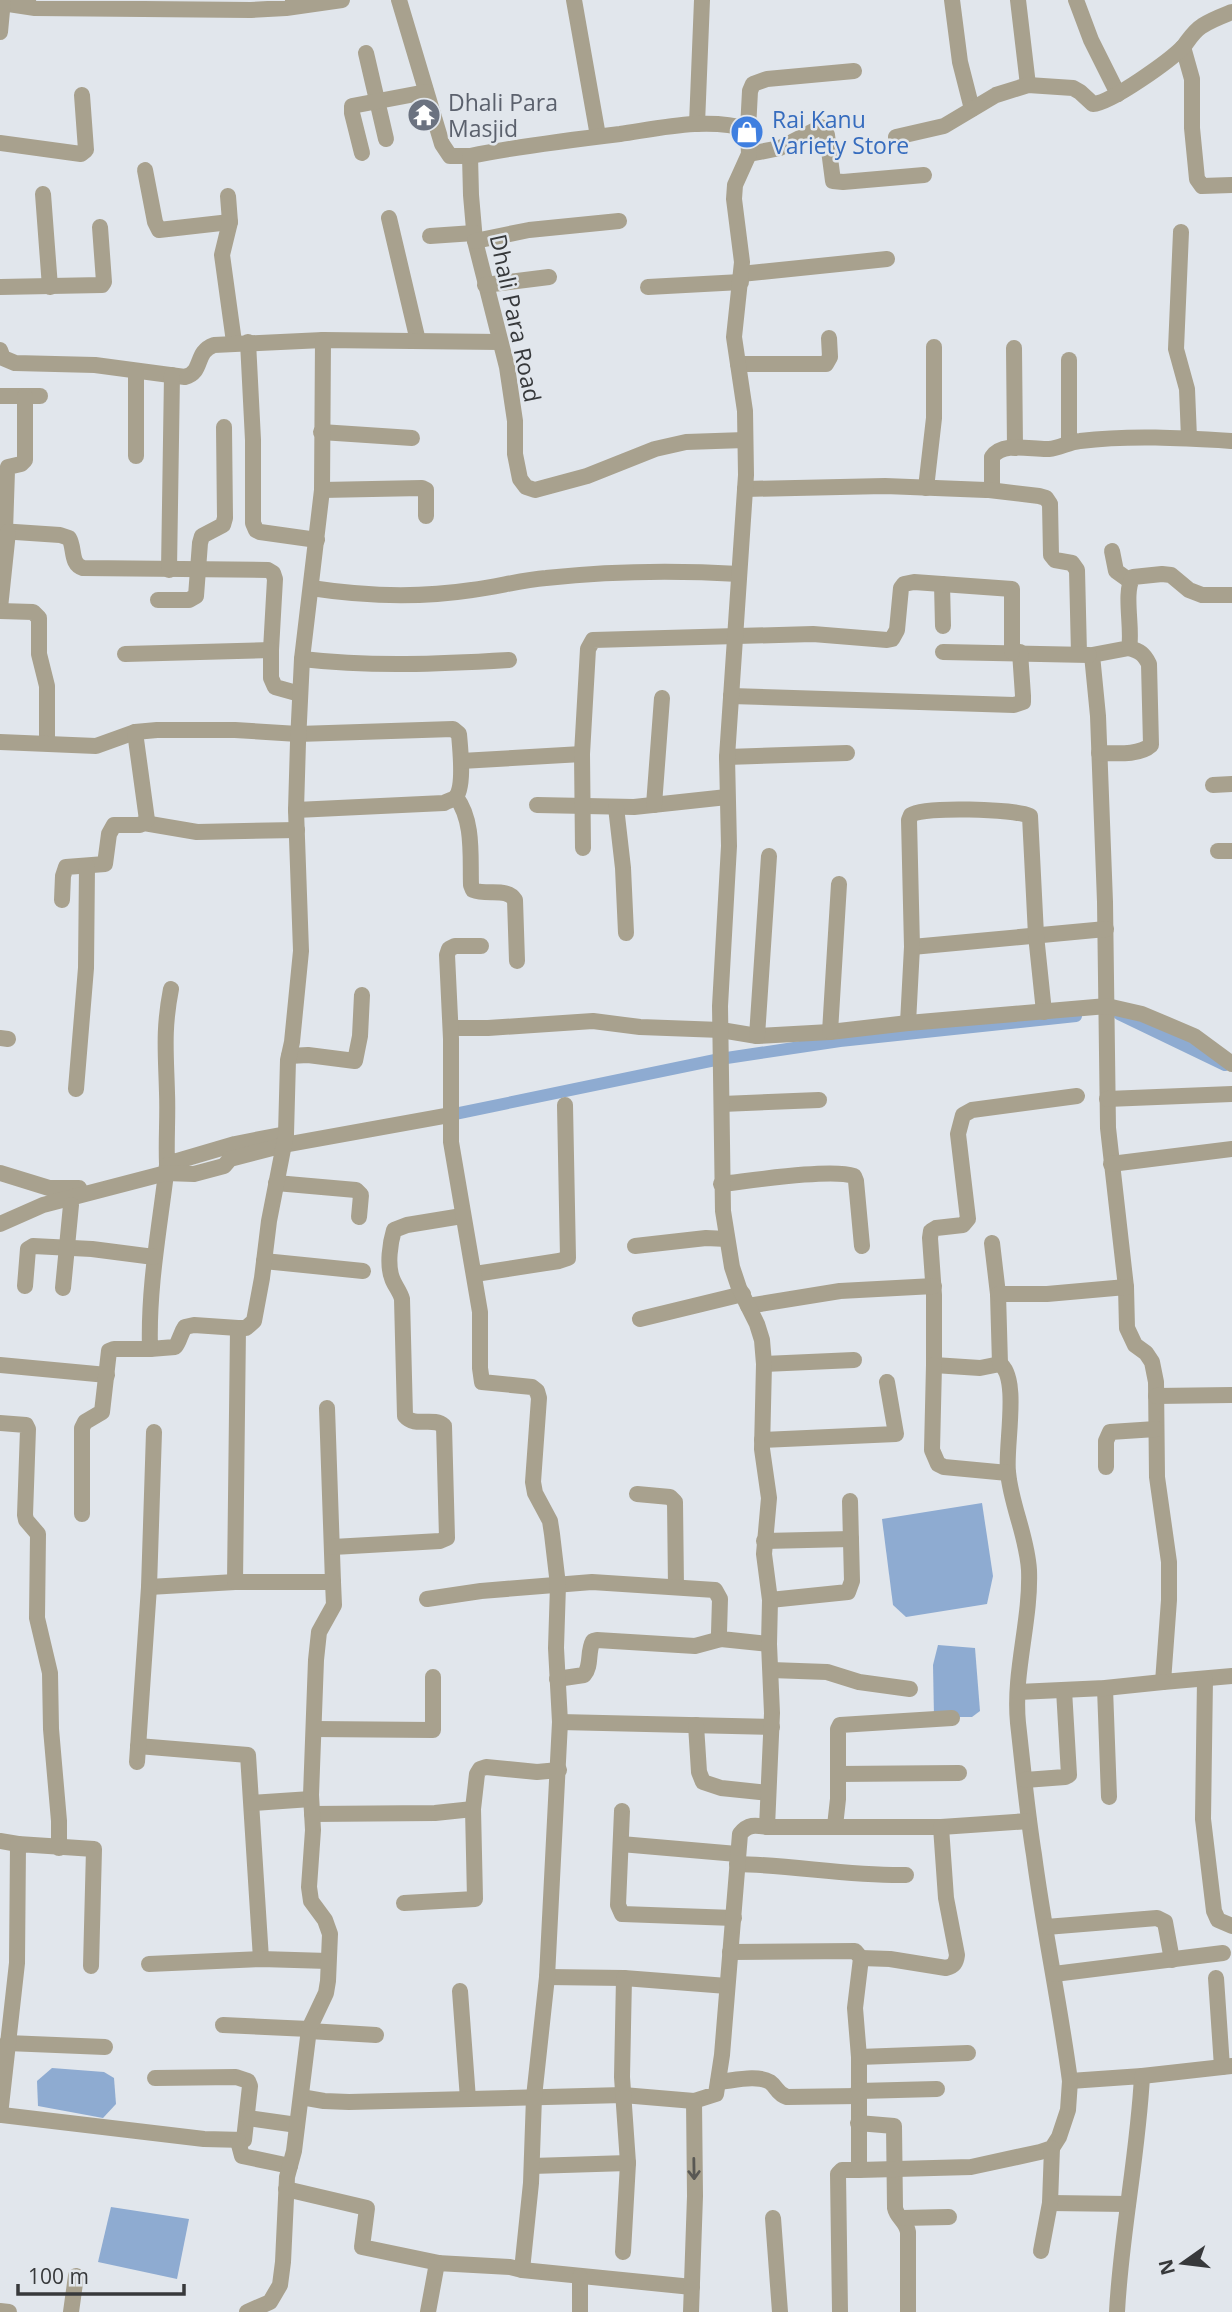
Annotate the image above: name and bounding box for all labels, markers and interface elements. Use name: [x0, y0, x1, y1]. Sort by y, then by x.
place label: Dhali Para Masjid: [448, 86, 558, 144]
temple icon: Dhali Para Masjid: [405, 96, 443, 134]
place label: Rai Kanu Variety Store: [772, 103, 909, 161]
shop icon: Rai Kanu Variety Store: [728, 113, 766, 151]
street label: Dhali Para Road: [483, 231, 549, 405]
one-way arrow: [687, 2158, 701, 2181]
north arrow: [1148, 2228, 1218, 2298]
scale bar: [18, 2252, 184, 2296]
text: N: [1152, 2256, 1181, 2278]
text: 100 m: [28, 2262, 89, 2290]

